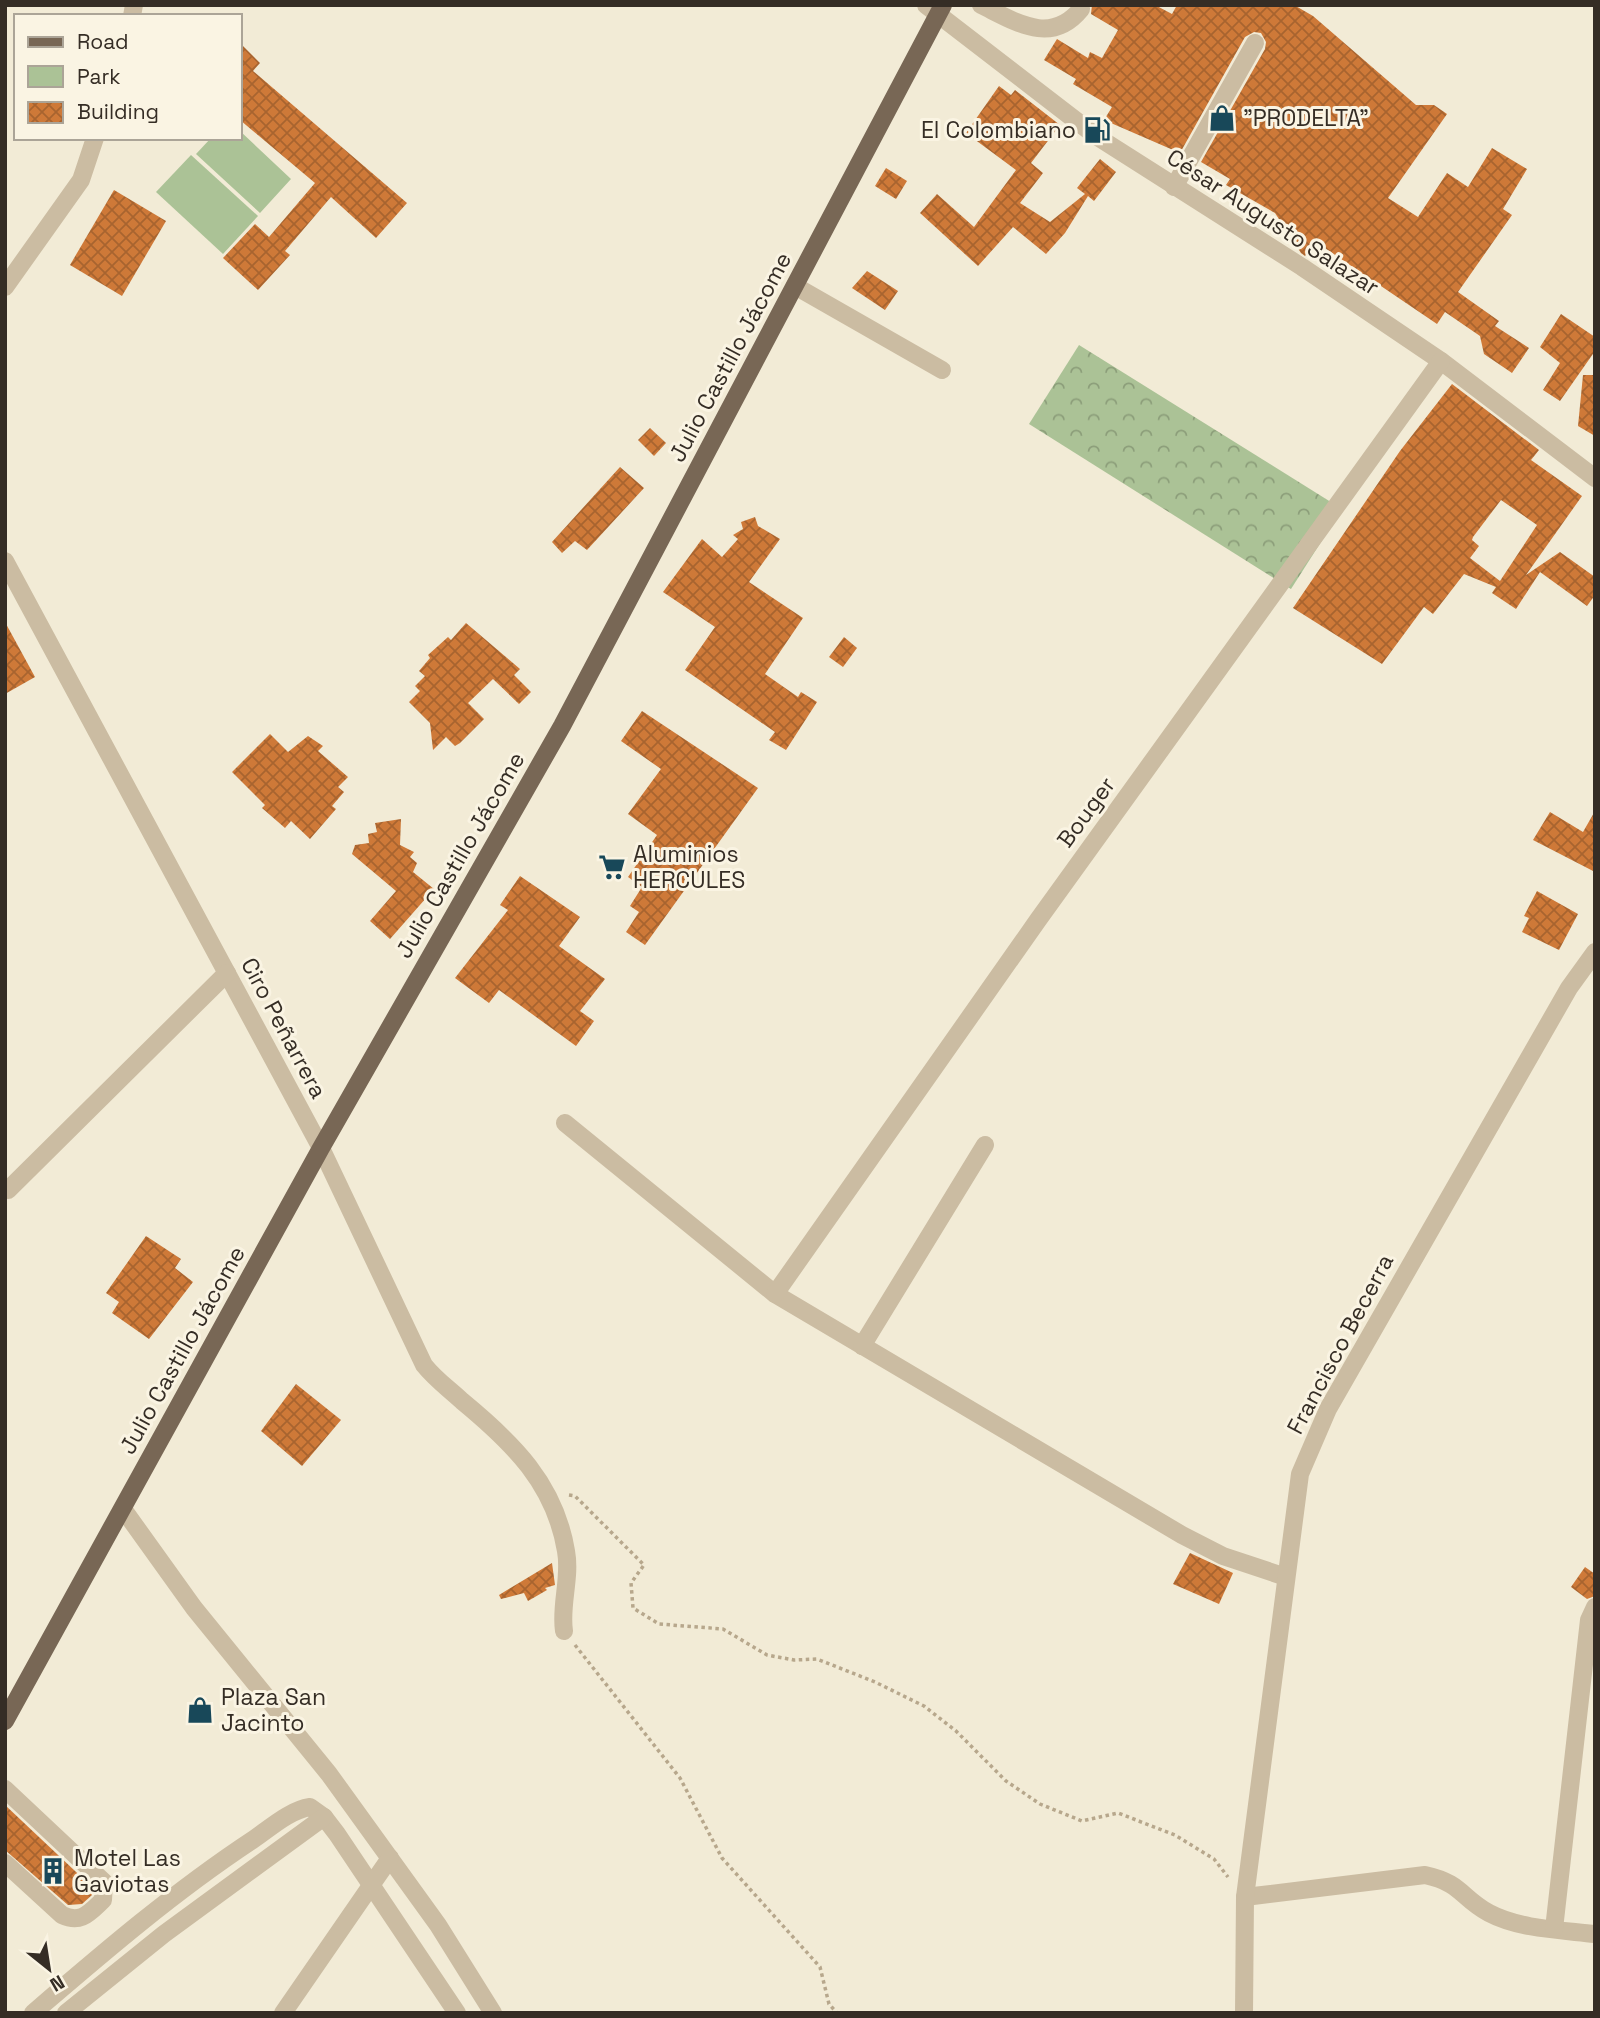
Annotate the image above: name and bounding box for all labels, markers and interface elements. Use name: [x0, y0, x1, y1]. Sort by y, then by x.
legend: [14, 14, 242, 140]
text: Road: [77, 28, 129, 55]
text: Park: [77, 63, 121, 90]
text: Building: [77, 98, 159, 125]
shop icon: "PRODELTA": [1207, 103, 1237, 133]
place label: "PRODELTA": [1243, 103, 1369, 133]
place label: El Colombiano: [921, 115, 1076, 145]
fuel station icon: El Colombiano: [1082, 115, 1112, 145]
street label: César Augusto Salazar: [1161, 142, 1385, 302]
street label: Julio Castillo Jácome: [662, 247, 798, 467]
street label: Julio Castillo Jácome: [389, 746, 531, 964]
street label: Bouger: [1050, 771, 1122, 853]
place label: Aluminios HERCULES: [633, 839, 745, 895]
supermarket icon: Aluminios HERCULES: [597, 852, 627, 882]
street label: Ciro Peñarrera: [234, 952, 334, 1104]
street label: Julio Castillo Jácome: [112, 1241, 252, 1459]
street label: Francisco Becerra: [1280, 1249, 1400, 1439]
place label: Plaza San Jacinto: [221, 1682, 326, 1738]
shop icon: Plaza San Jacinto: [185, 1695, 215, 1725]
place label: Motel Las Gaviotas: [74, 1843, 181, 1899]
building icon: Motel Las Gaviotas: [38, 1856, 68, 1886]
north arrow: [14, 1934, 84, 2004]
text: N: [45, 1969, 69, 1997]

